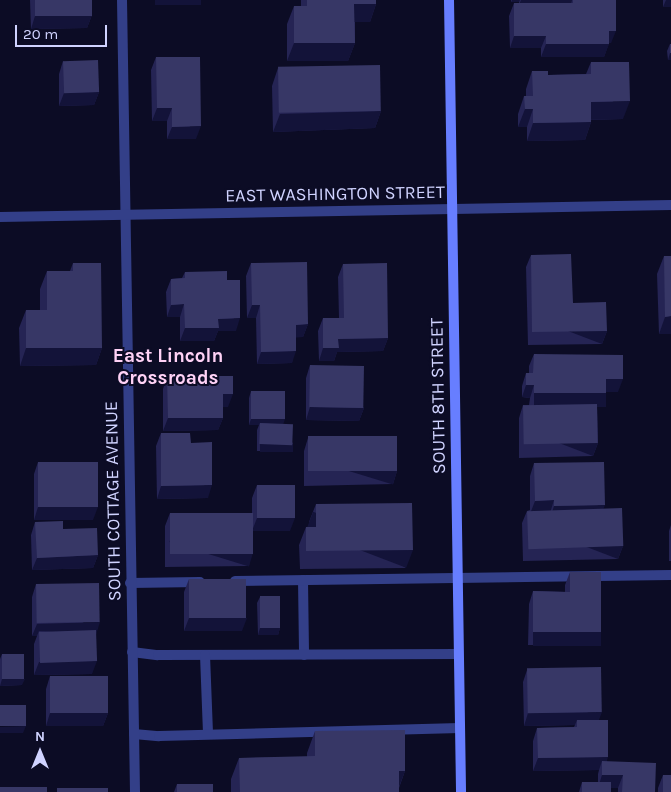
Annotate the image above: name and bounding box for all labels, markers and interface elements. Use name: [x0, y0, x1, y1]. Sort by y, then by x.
scale bar: [18, 15, 110, 47]
text: 20 m: [23, 25, 58, 43]
street label: EAST WASHINGTON STREET: [225, 181, 445, 207]
street label: SOUTH 8TH STREET: [426, 318, 450, 474]
district label: East Lincoln Crossroads: [113, 346, 223, 390]
street label: SOUTH COTTAGE AVENUE: [100, 401, 126, 601]
north arrow: [15, 727, 65, 777]
text: N: [35, 728, 45, 745]

